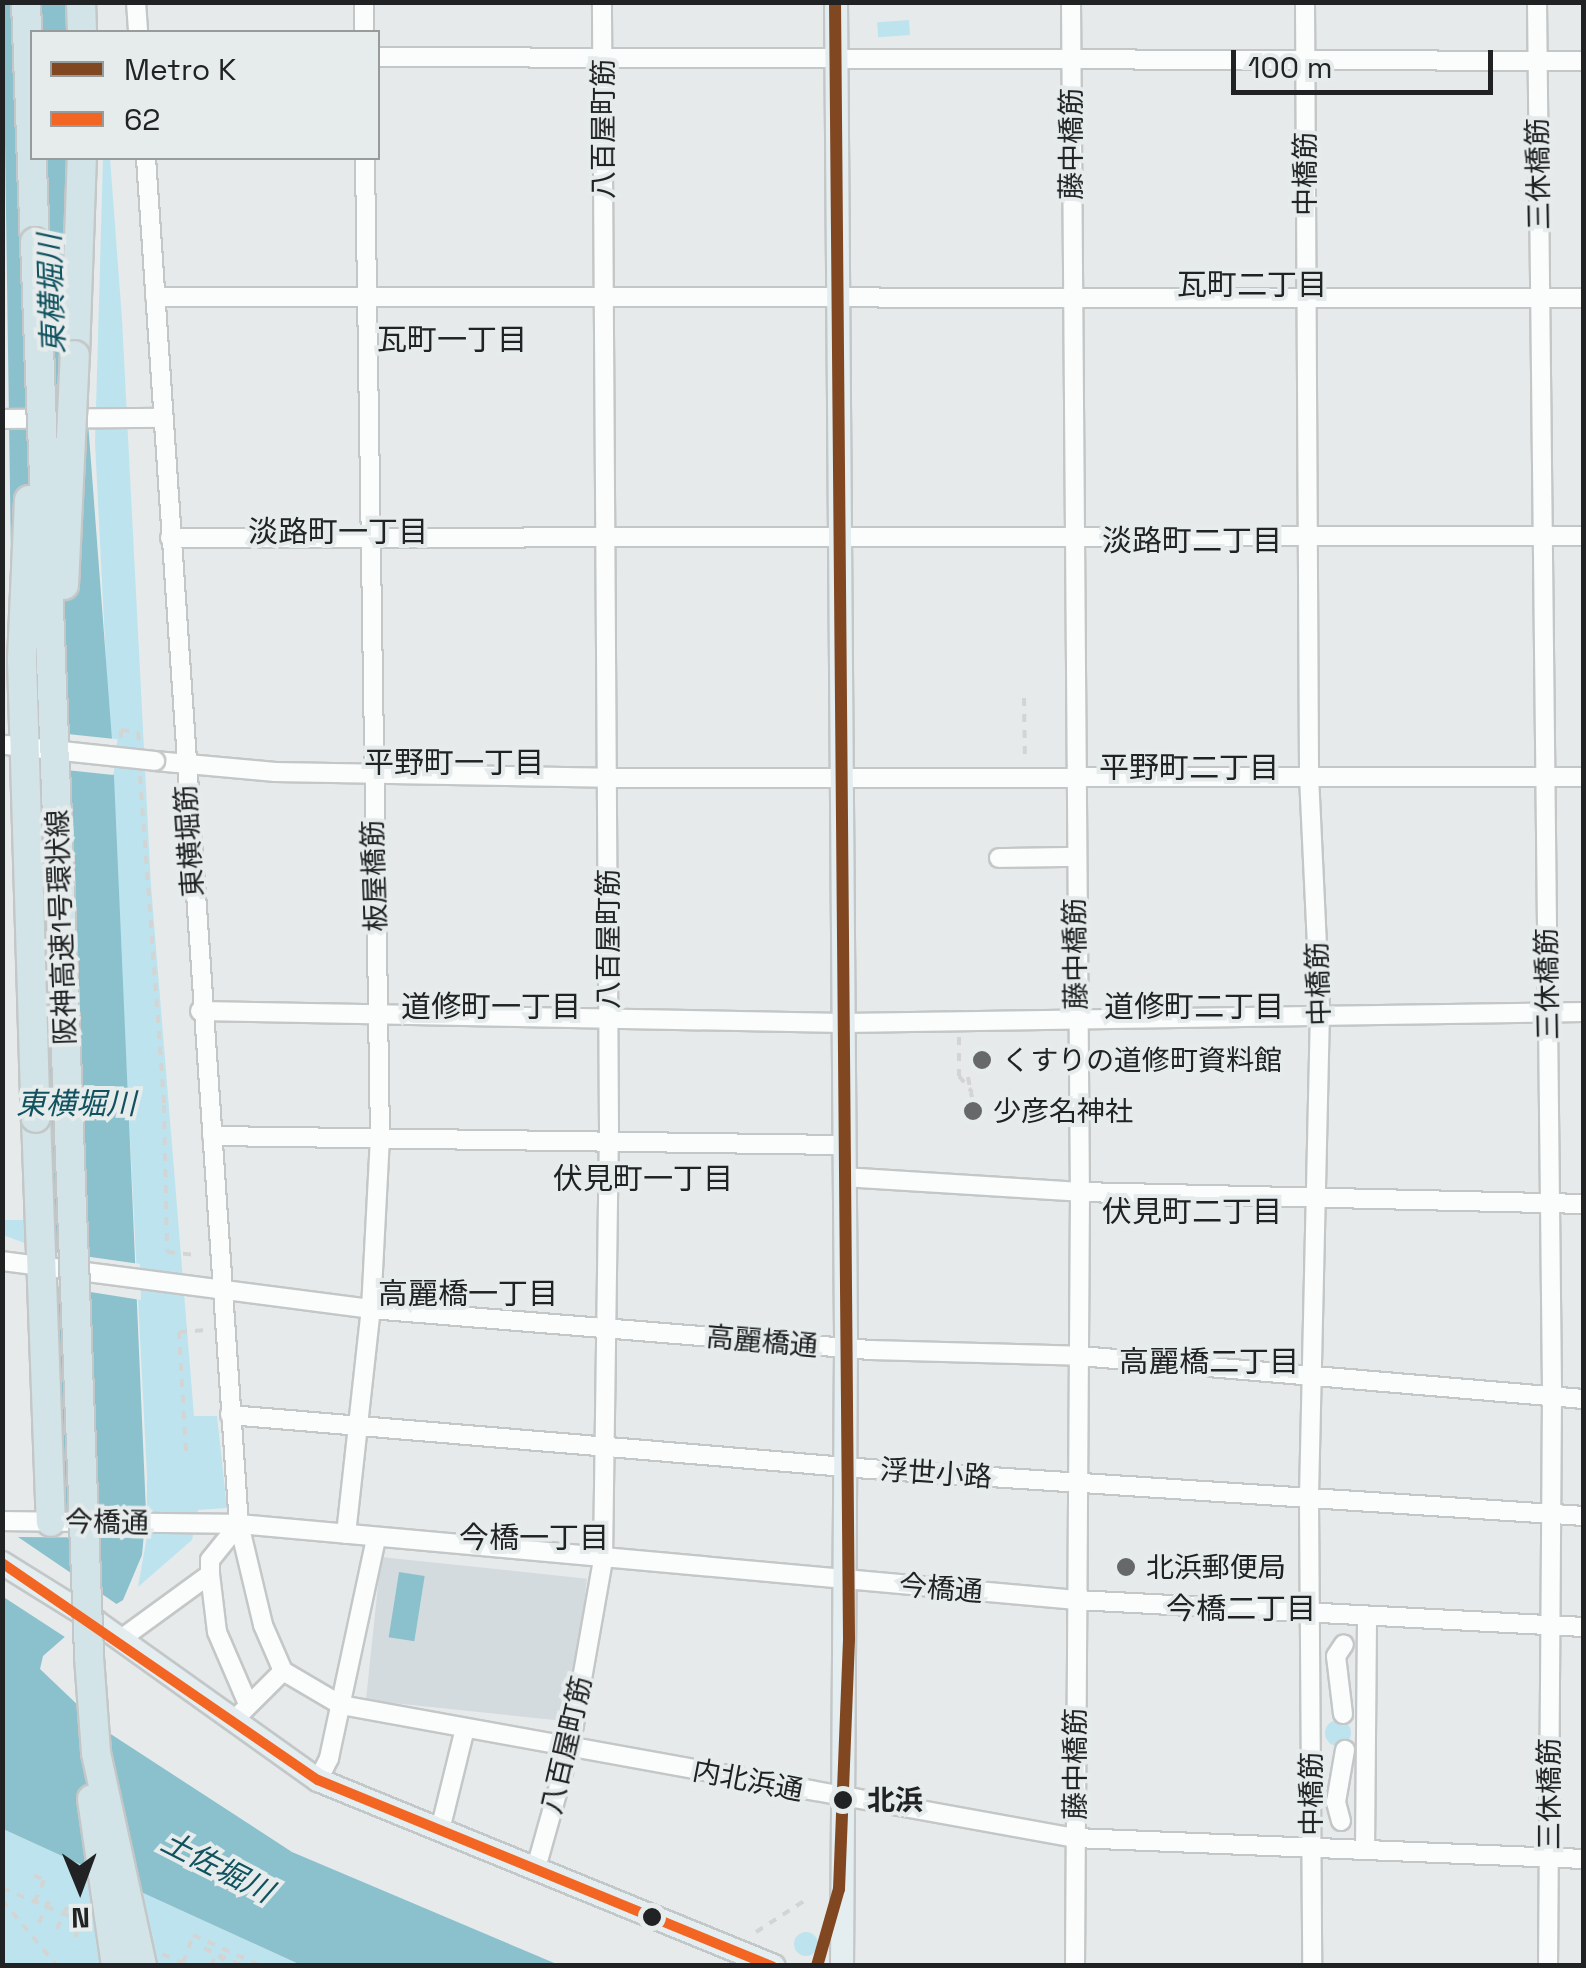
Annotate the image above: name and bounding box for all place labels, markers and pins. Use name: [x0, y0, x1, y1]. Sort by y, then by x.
place label: くすりの道修町資料館: [1002, 1043, 1282, 1077]
marker: くすりの道修町資料館: [971, 1049, 993, 1071]
place label: 少彦名神社: [993, 1094, 1133, 1128]
marker: 少彦名神社: [962, 1100, 984, 1122]
place label: 北浜郵便局: [1146, 1550, 1286, 1584]
marker: 北浜郵便局: [1115, 1556, 1137, 1578]
place label: 北浜: [867, 1783, 923, 1817]
marker: 北浜: [828, 1785, 858, 1815]
unlabelled marker: [642, 1907, 662, 1927]

